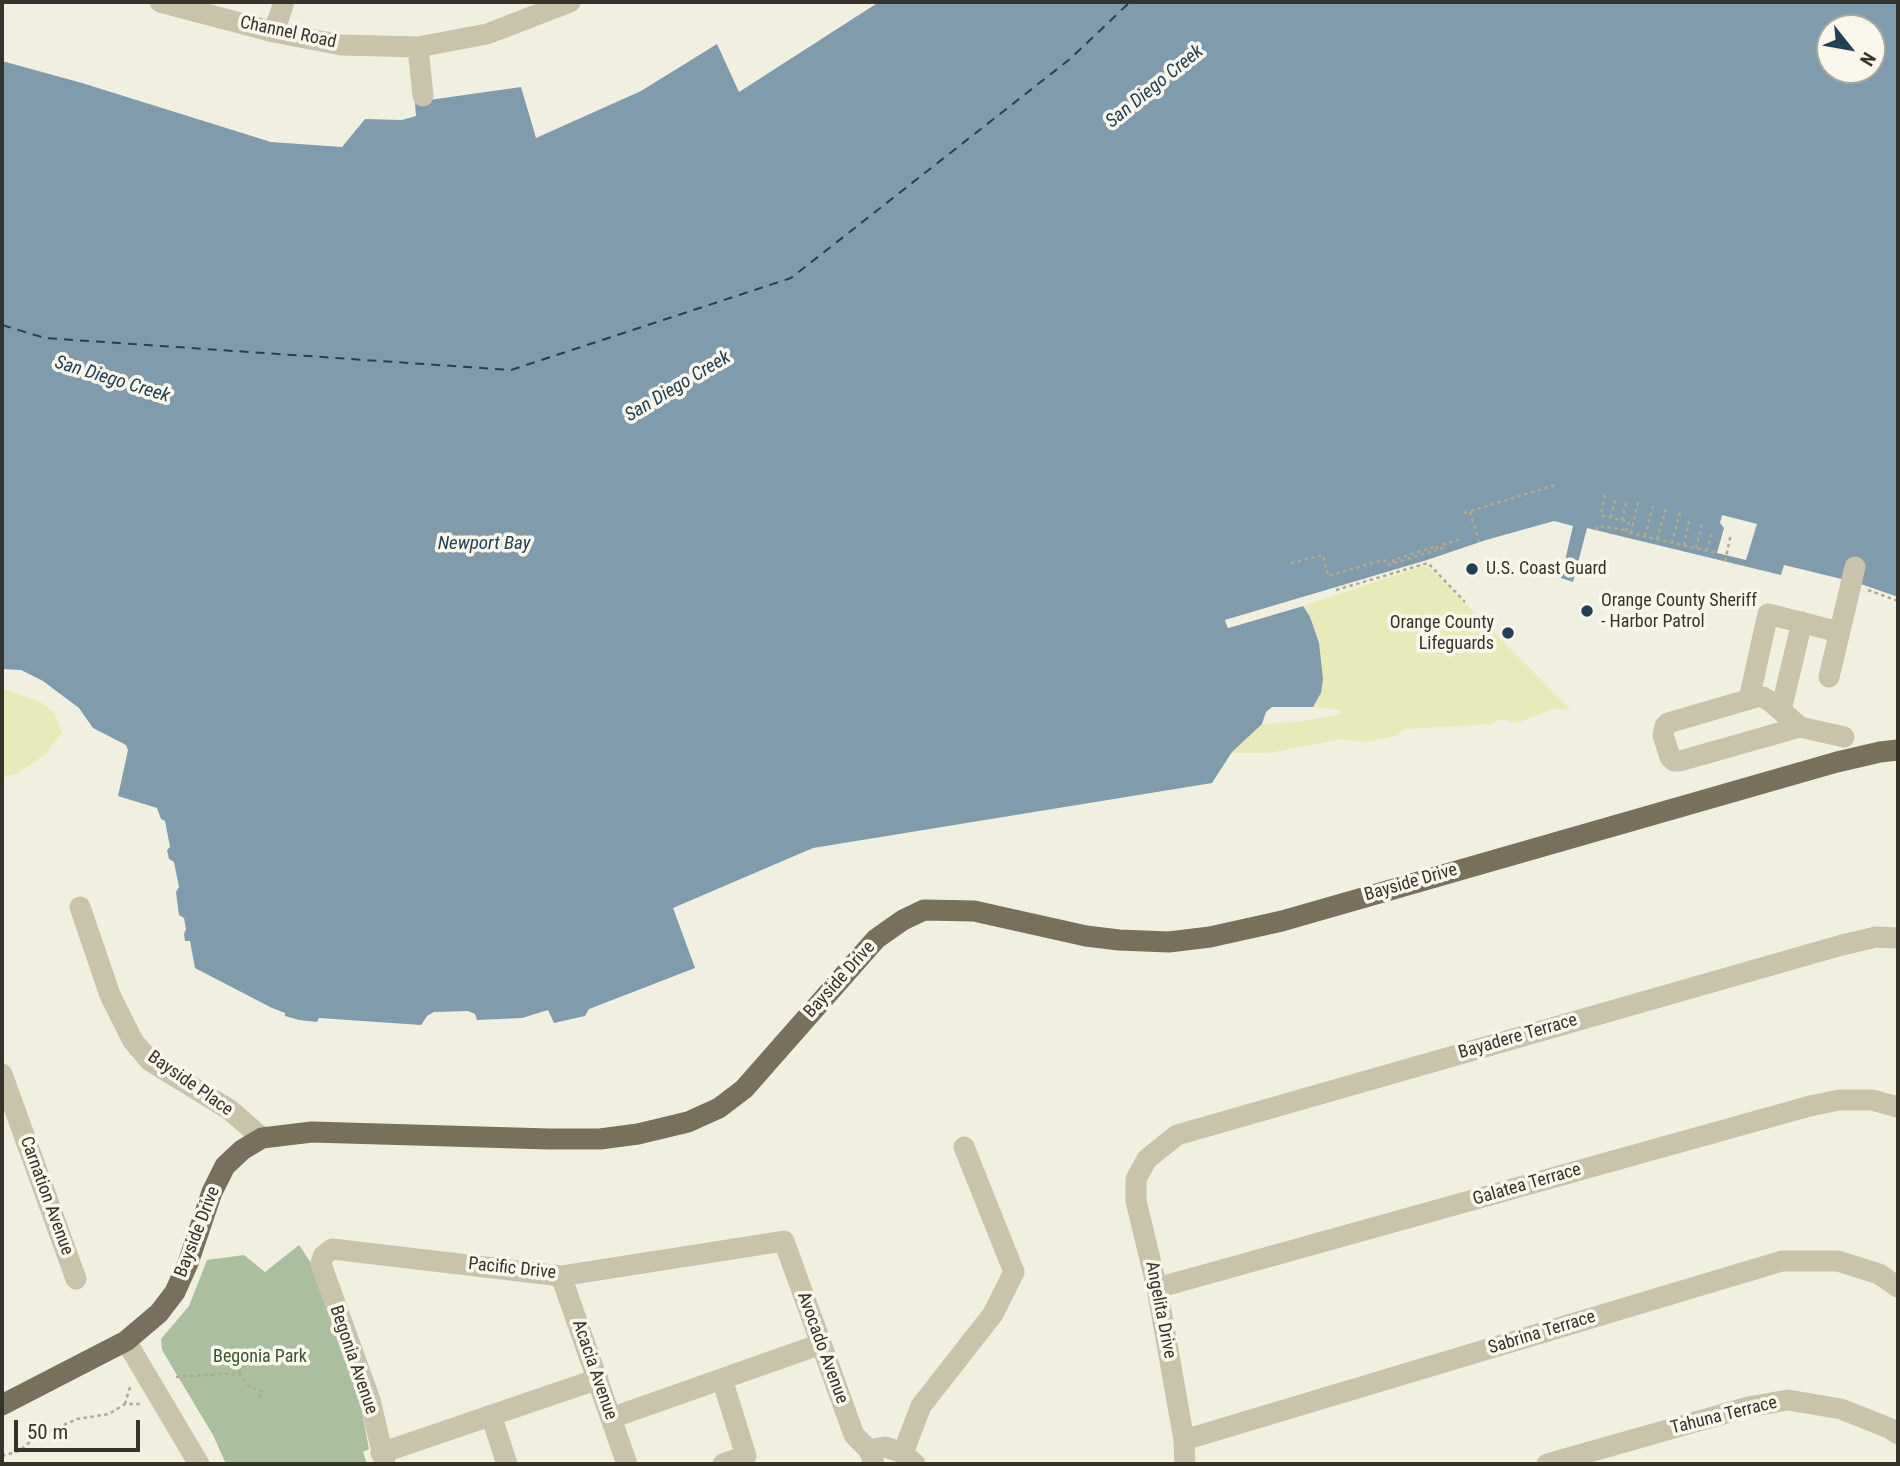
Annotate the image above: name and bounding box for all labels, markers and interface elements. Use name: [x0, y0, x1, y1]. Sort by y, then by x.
street label: Channel Road: [238, 12, 338, 54]
north arrow: [1816, 14, 1886, 84]
water label: San Diego Creek: [1102, 41, 1208, 133]
text: N: [1855, 48, 1881, 70]
water label: San Diego Creek: [621, 347, 735, 427]
water label: San Diego Creek: [52, 352, 172, 408]
water label: Newport Bay: [438, 533, 530, 555]
place label: U.S. Coast Guard: [1486, 558, 1607, 580]
marker: U.S. Coast Guard: [1464, 561, 1480, 577]
place label: Orange County Sheriff - Harbor Patrol: [1601, 590, 1757, 632]
marker: Orange County Sheriff - Harbor Patrol: [1579, 603, 1595, 619]
place label: Orange County Lifeguards: [1390, 612, 1494, 654]
marker: Orange County Lifeguards: [1500, 625, 1516, 641]
street label: Bayside Drive: [1362, 859, 1460, 907]
street label: Bayside Drive: [800, 937, 880, 1023]
street label: Bayadere Terrace: [1456, 1010, 1580, 1064]
street label: Bayside Place: [143, 1047, 237, 1121]
street label: Carnation Avenue: [15, 1134, 77, 1258]
street label: Galatea Terrace: [1470, 1159, 1584, 1211]
street label: Bayside Drive: [171, 1184, 225, 1280]
street label: Pacific Drive: [467, 1254, 557, 1284]
street label: Angelita Drive: [1140, 1260, 1180, 1360]
street label: Avocado Avenue: [792, 1289, 852, 1407]
street label: Begonia Avenue: [324, 1303, 382, 1417]
street label: Sabrina Terrace: [1486, 1306, 1598, 1360]
street label: Acacia Avenue: [567, 1317, 621, 1423]
park label: Begonia Park: [213, 1346, 307, 1368]
street label: Tahuna Terrace: [1669, 1392, 1779, 1440]
scale bar: [18, 1406, 144, 1450]
text: 50 m: [27, 1420, 68, 1444]

